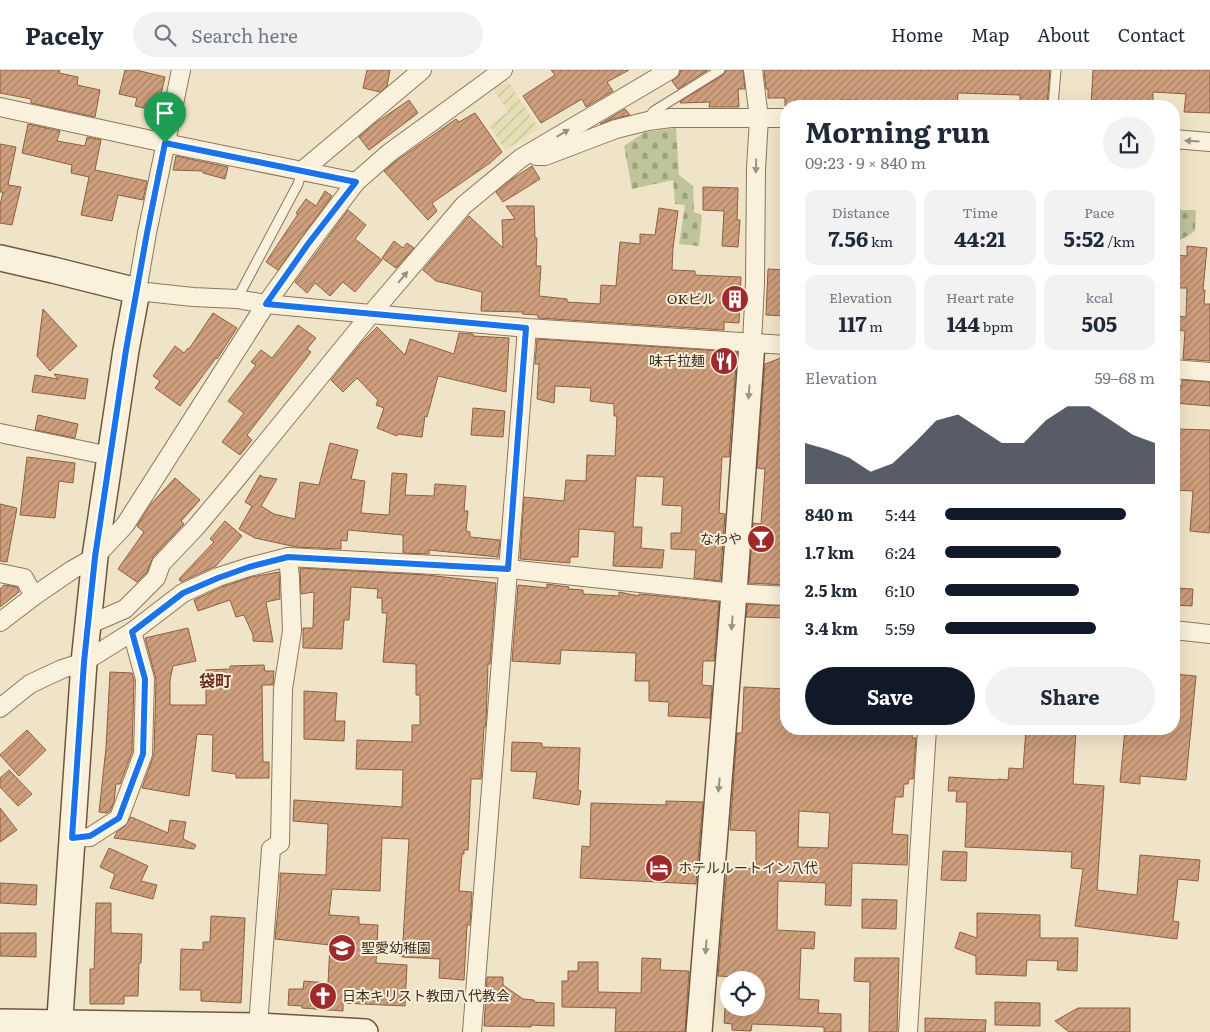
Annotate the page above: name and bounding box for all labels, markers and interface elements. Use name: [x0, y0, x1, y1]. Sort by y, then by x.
search box: [133, 12, 483, 57]
text: Pacely: [25, 17, 103, 52]
icon: search: [151, 21, 179, 49]
text: Search here: [191, 21, 298, 49]
text: Home: [891, 21, 943, 48]
text: Map: [971, 21, 1009, 48]
text: About: [1037, 21, 1090, 48]
text: Contact: [1118, 21, 1185, 48]
pin: [144, 92, 186, 143]
icon: arrive: [151, 99, 179, 127]
text: Morning run: [805, 110, 990, 152]
button: share: [1103, 117, 1155, 169]
one-way arrow: [556, 129, 569, 138]
one-way arrow: [1184, 136, 1200, 144]
text: 09:23 · 9 × 840 m: [805, 150, 926, 174]
one-way arrow: [752, 159, 760, 175]
text: Distance: [832, 202, 890, 222]
text: Time: [962, 202, 998, 222]
text: Pace: [1084, 202, 1114, 222]
text: 7.56: [828, 222, 868, 253]
text: 44:21: [954, 222, 1006, 253]
text: 5:52: [1064, 222, 1104, 253]
text: km: [868, 231, 893, 251]
text: /km: [1104, 231, 1135, 251]
one-way arrow: [397, 271, 408, 284]
building icon: OKビル: [720, 284, 750, 314]
text: Elevation: [829, 287, 892, 307]
text: Heart rate: [946, 287, 1014, 307]
text: kcal: [1086, 287, 1113, 307]
place label: OKビル: [667, 288, 716, 308]
text: 117: [838, 307, 867, 338]
text: 144: [947, 307, 980, 338]
text: 505: [1081, 307, 1117, 338]
text: m: [867, 316, 883, 336]
text: bpm: [980, 316, 1013, 336]
restaurant icon: 味千拉麺: [709, 346, 739, 376]
place label: 味千拉麺: [649, 350, 705, 370]
text: Elevation: [805, 365, 877, 389]
text: 59–68 m: [1094, 365, 1155, 389]
one-way arrow: [744, 384, 752, 400]
text: 840 m: [805, 502, 853, 526]
text: 5:44: [885, 502, 916, 526]
bar icon: なわや: [746, 524, 776, 554]
place label: なわや: [700, 528, 742, 548]
text: 1.7 km: [805, 540, 854, 564]
text: 6:24: [885, 540, 916, 564]
text: 2.5 km: [805, 578, 857, 602]
text: 6:10: [885, 578, 915, 602]
one-way arrow: [728, 616, 736, 632]
text: 3.4 km: [805, 616, 858, 640]
text: 5:59: [885, 616, 915, 640]
button: Save: [805, 667, 975, 725]
button: Share: [985, 667, 1155, 725]
district label: 袋町: [199, 668, 231, 692]
one-way arrow: [714, 778, 722, 794]
hotel icon: ホテルルートイン八代: [644, 853, 674, 883]
place label: ホテルルートイン八代: [678, 857, 818, 877]
school or university icon: 聖愛幼稚園: [327, 933, 357, 963]
place label: 聖愛幼稚園: [361, 937, 431, 957]
one-way arrow: [701, 940, 709, 956]
map controls: [720, 971, 765, 1016]
button: locate: [720, 971, 765, 1016]
church icon: 日本キリスト教団八代教会: [308, 981, 338, 1011]
place label: 日本キリスト教団八代教会: [342, 985, 510, 1005]

